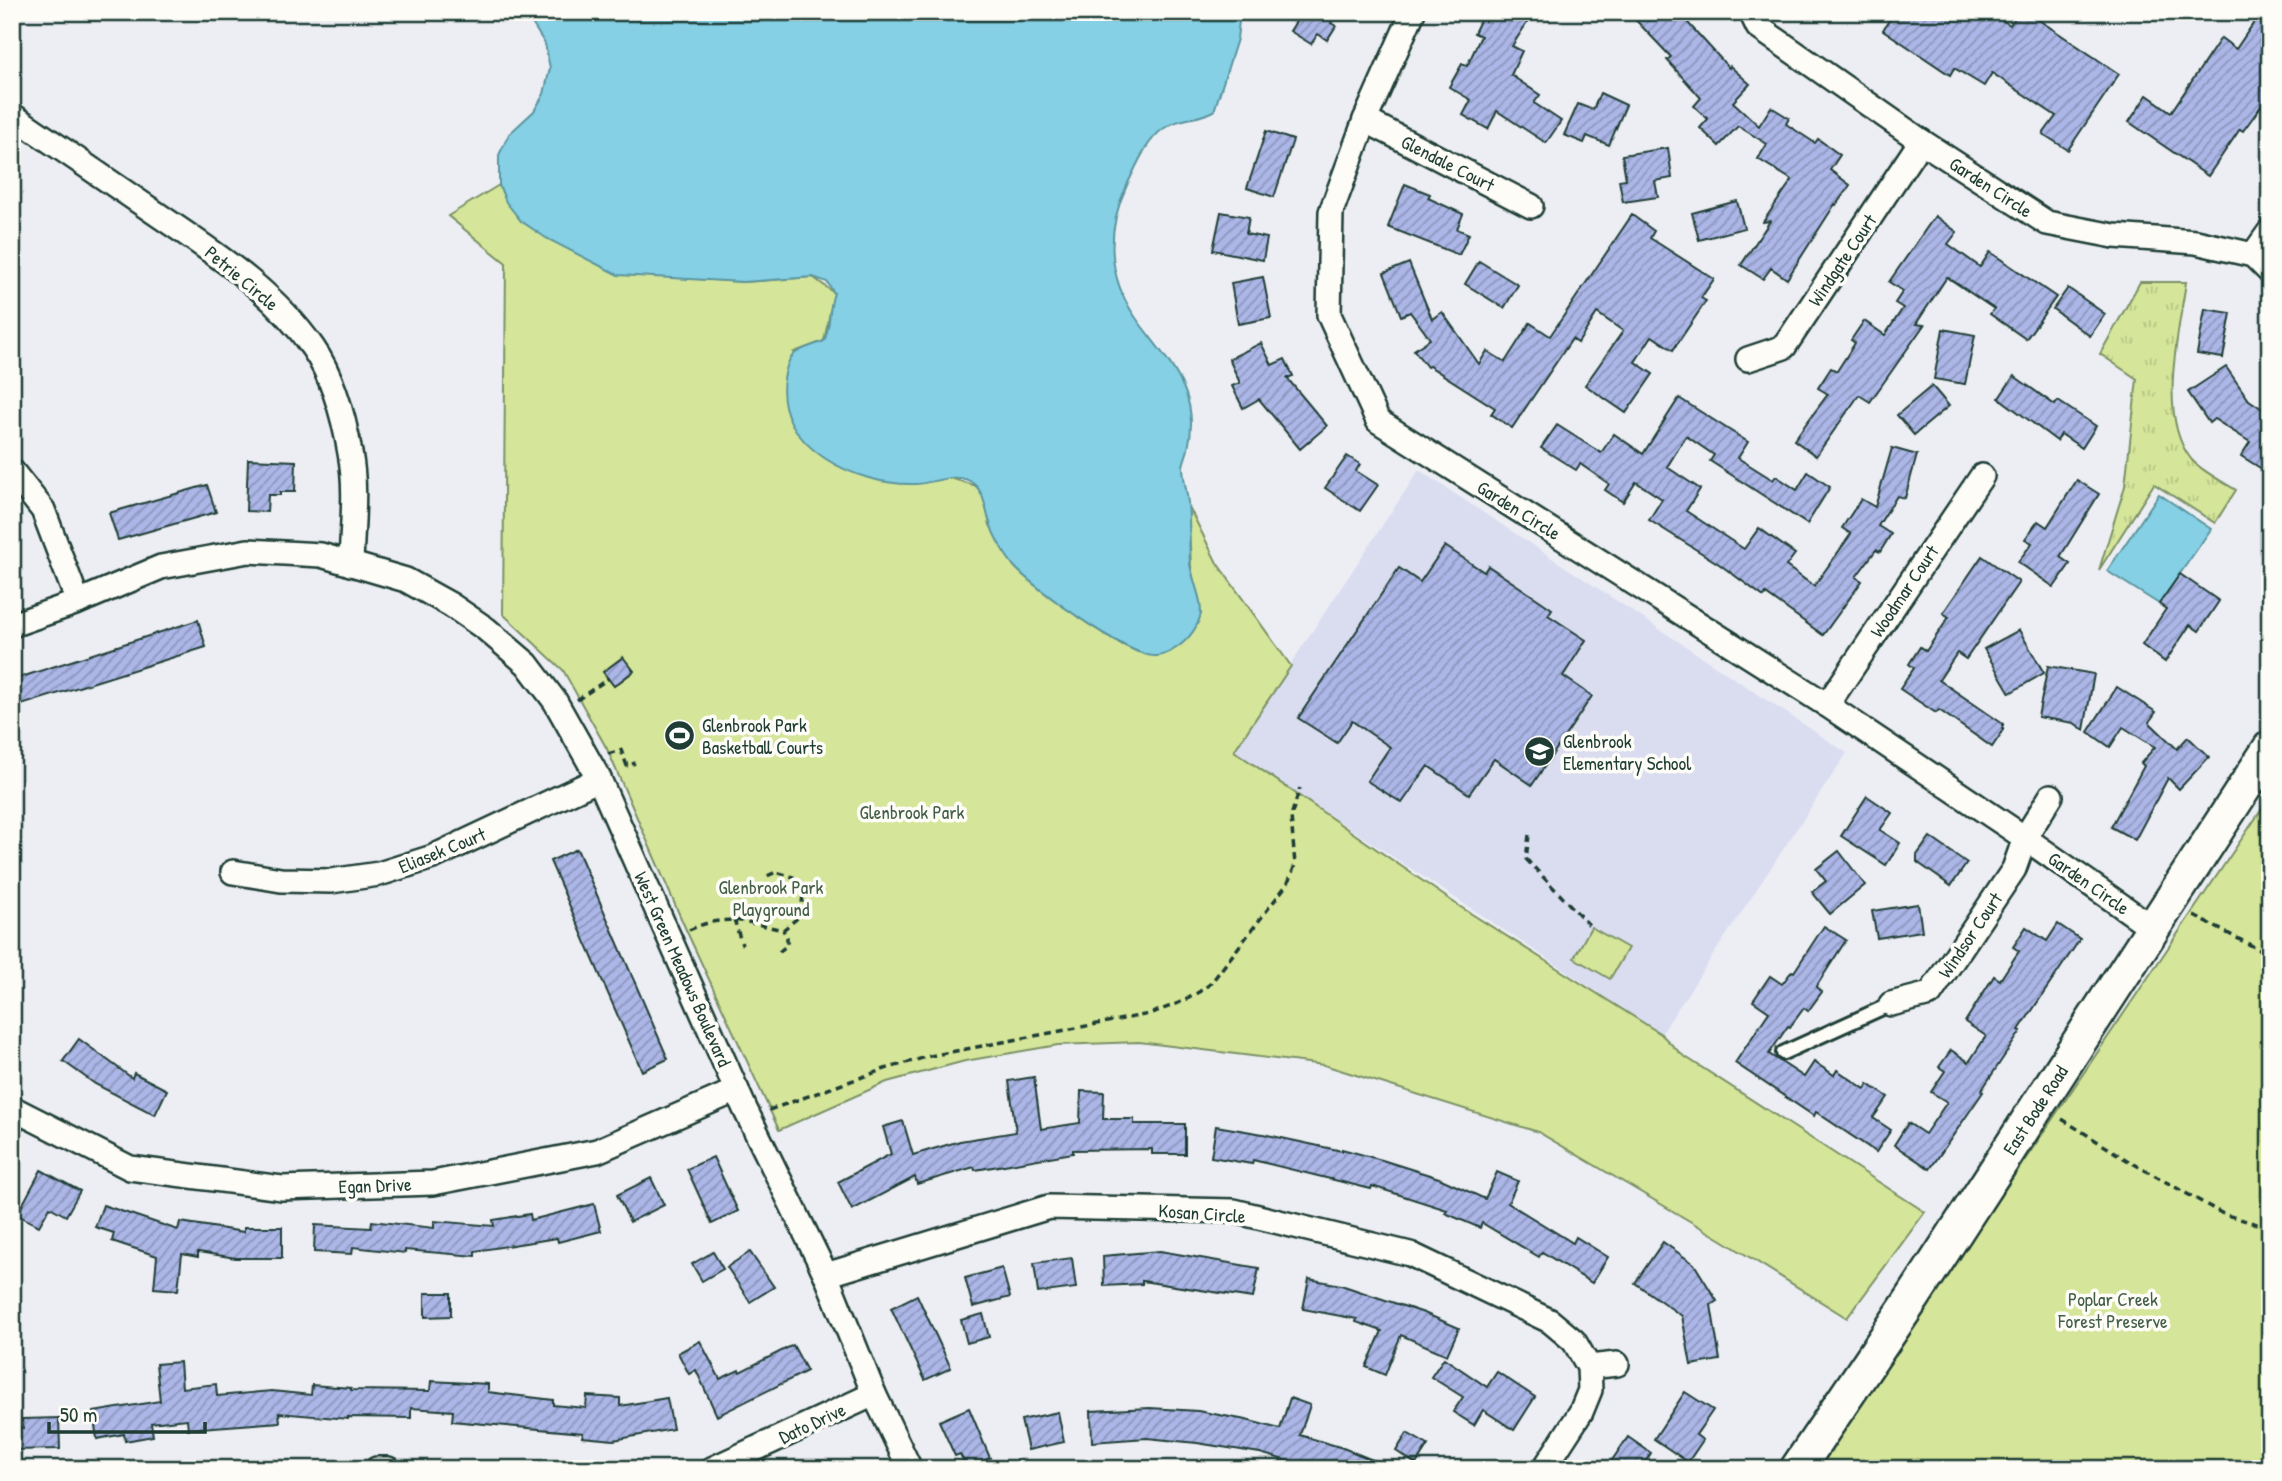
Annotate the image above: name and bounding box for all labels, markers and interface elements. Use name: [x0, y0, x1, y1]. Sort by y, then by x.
street label: Glendale Court: [1397, 128, 1500, 198]
street label: Garden Circle: [1945, 151, 2038, 224]
street label: Windgate Court: [1802, 208, 1883, 311]
street label: Petrie Circle: [200, 240, 285, 317]
street label: Garden Circle: [1472, 474, 1566, 546]
street label: Woodmar Court: [1864, 539, 1945, 642]
place label: Glenbrook Park Basketball Courts: [702, 712, 823, 760]
sports icon: Glenbrook Park Basketball Courts: [662, 719, 696, 753]
place label: Glenbrook Elementary School: [1563, 728, 1692, 776]
school or university icon: Glenbrook Elementary School: [1523, 735, 1557, 769]
park label: Glenbrook Park: [860, 799, 965, 825]
street label: Eliasek Court: [395, 821, 490, 879]
street label: Garden Circle: [2043, 845, 2135, 921]
street label: West Green Meadows Boulevard: [628, 867, 738, 1071]
park label: Glenbrook Park Playground: [719, 874, 824, 922]
street label: Windsor Court: [1932, 887, 2008, 983]
street label: East Bode Road: [1996, 1060, 2074, 1160]
street label: Egan Drive: [338, 1171, 412, 1199]
street label: Kosan Circle: [1158, 1197, 1247, 1229]
park label: Poplar Creek Forest Preserve: [2057, 1286, 2168, 1334]
scale bar: [49, 1390, 205, 1434]
street label: Dato Drive: [774, 1396, 850, 1450]
text: 50 m: [60, 1400, 97, 1429]

